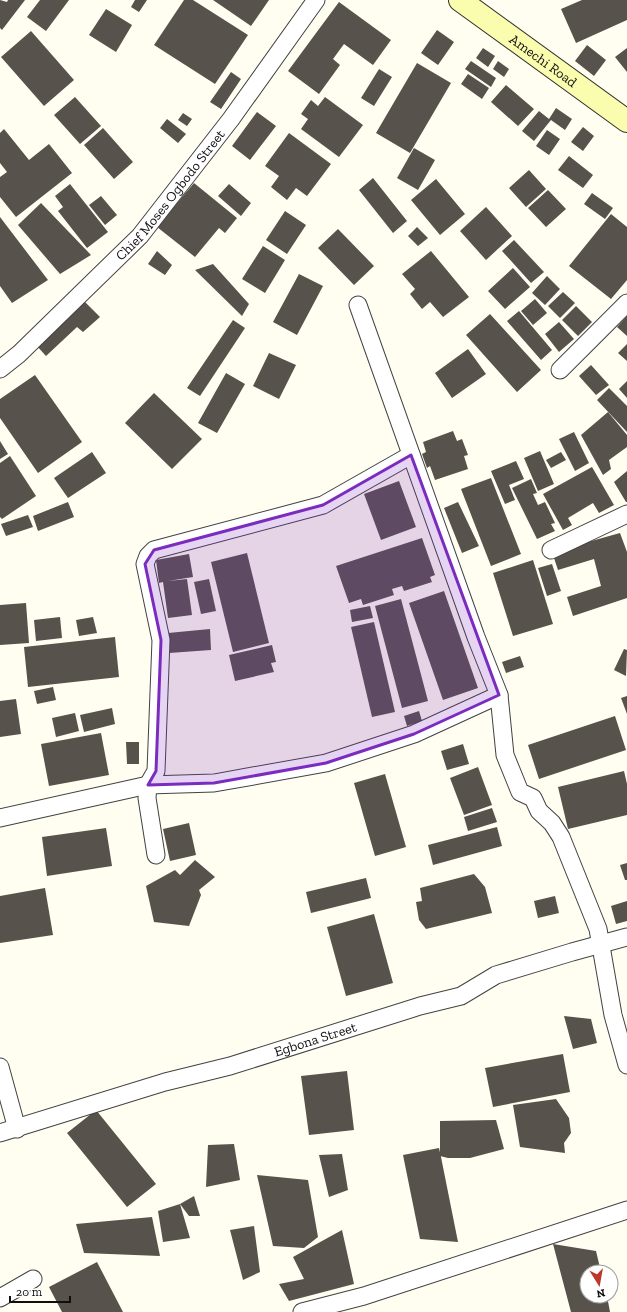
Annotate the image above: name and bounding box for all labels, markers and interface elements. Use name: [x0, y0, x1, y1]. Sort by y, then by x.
street label: Amechi Road: [506, 31, 580, 91]
street label: Chief Moses Ogbodo Street: [112, 126, 229, 264]
street label: Egbona Street: [272, 1018, 359, 1061]
north arrow: [579, 1264, 619, 1304]
scale bar: [10, 1278, 70, 1304]
text: 20 m: [16, 1285, 43, 1299]
text: N: [595, 1286, 606, 1301]

